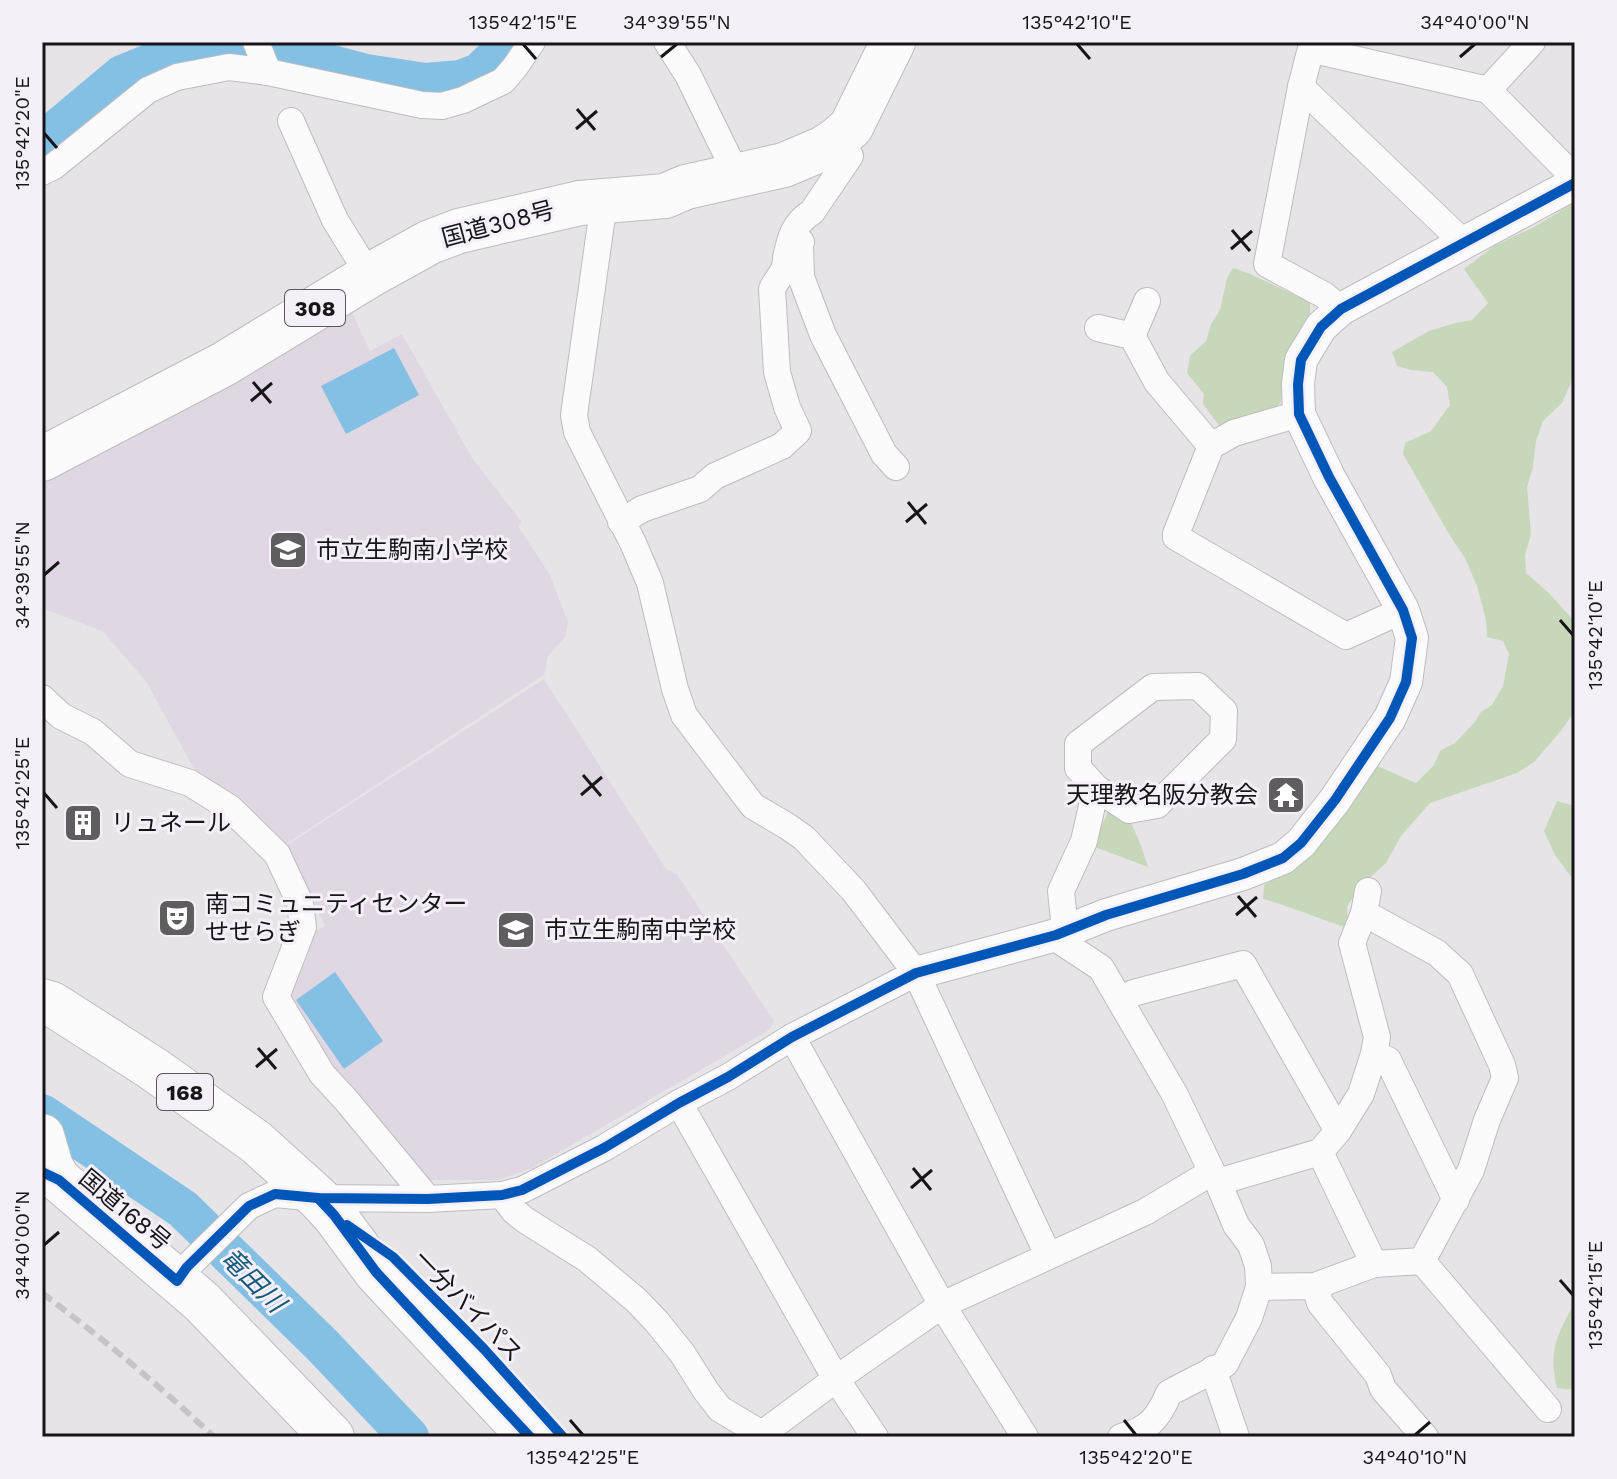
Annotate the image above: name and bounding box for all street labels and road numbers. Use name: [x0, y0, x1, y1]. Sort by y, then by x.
street label: 国道308号: [438, 196, 558, 252]
road number: 308: [285, 290, 345, 326]
road number: 168: [157, 1074, 213, 1110]
street label: 国道168号: [74, 1164, 176, 1256]
street label: 一分バイパス: [408, 1245, 528, 1367]

